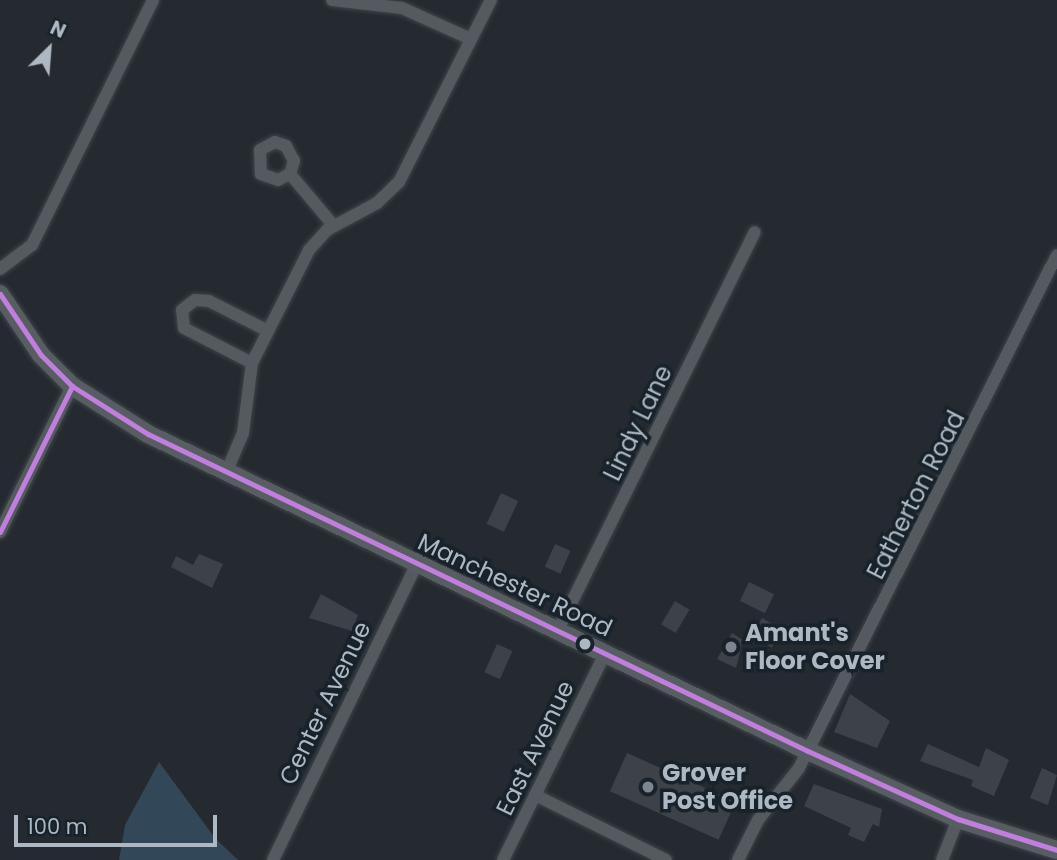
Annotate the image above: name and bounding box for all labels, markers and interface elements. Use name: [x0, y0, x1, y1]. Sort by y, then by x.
north arrow: [14, 14, 84, 84]
text: N: [46, 14, 70, 45]
street label: Lindy Lane: [598, 361, 678, 485]
street label: Eatherton Road: [861, 406, 971, 584]
street label: Manchester Road: [413, 527, 617, 643]
street label: Center Avenue: [273, 617, 377, 789]
place label: Amant's Floor Cover: [745, 619, 885, 675]
unlabelled marker: [578, 637, 592, 651]
marker: Amant's Floor Cover: [723, 639, 739, 655]
street label: East Avenue: [490, 676, 580, 820]
place label: Grover Post Office: [662, 759, 793, 815]
marker: Grover Post Office: [640, 779, 656, 795]
scale bar: [18, 800, 220, 844]
text: 100 m: [27, 812, 87, 841]

